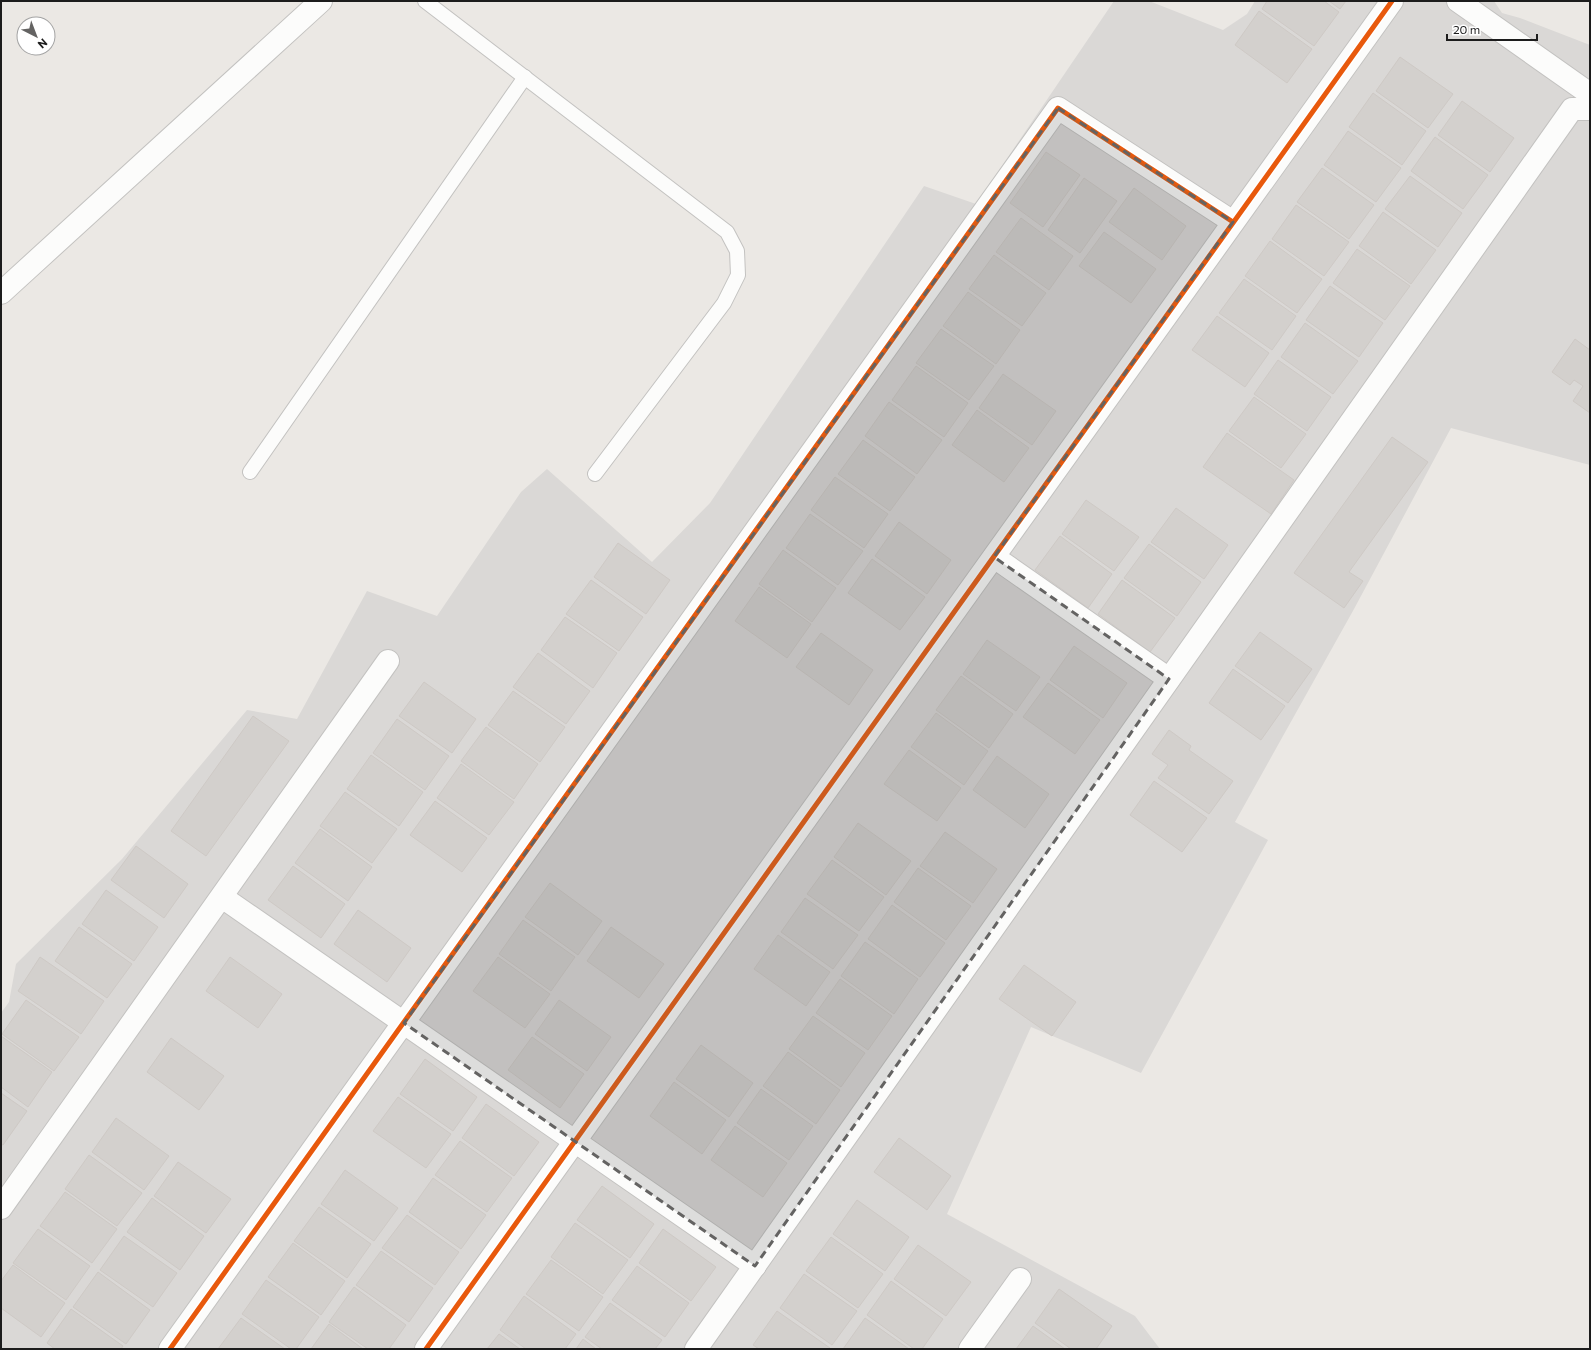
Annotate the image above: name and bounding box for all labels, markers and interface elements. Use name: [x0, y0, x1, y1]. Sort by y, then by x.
north arrow: [16, 16, 56, 56]
scale bar: [1447, 16, 1537, 42]
text: 20 m: [1453, 22, 1480, 36]
text: N: [36, 36, 50, 51]

